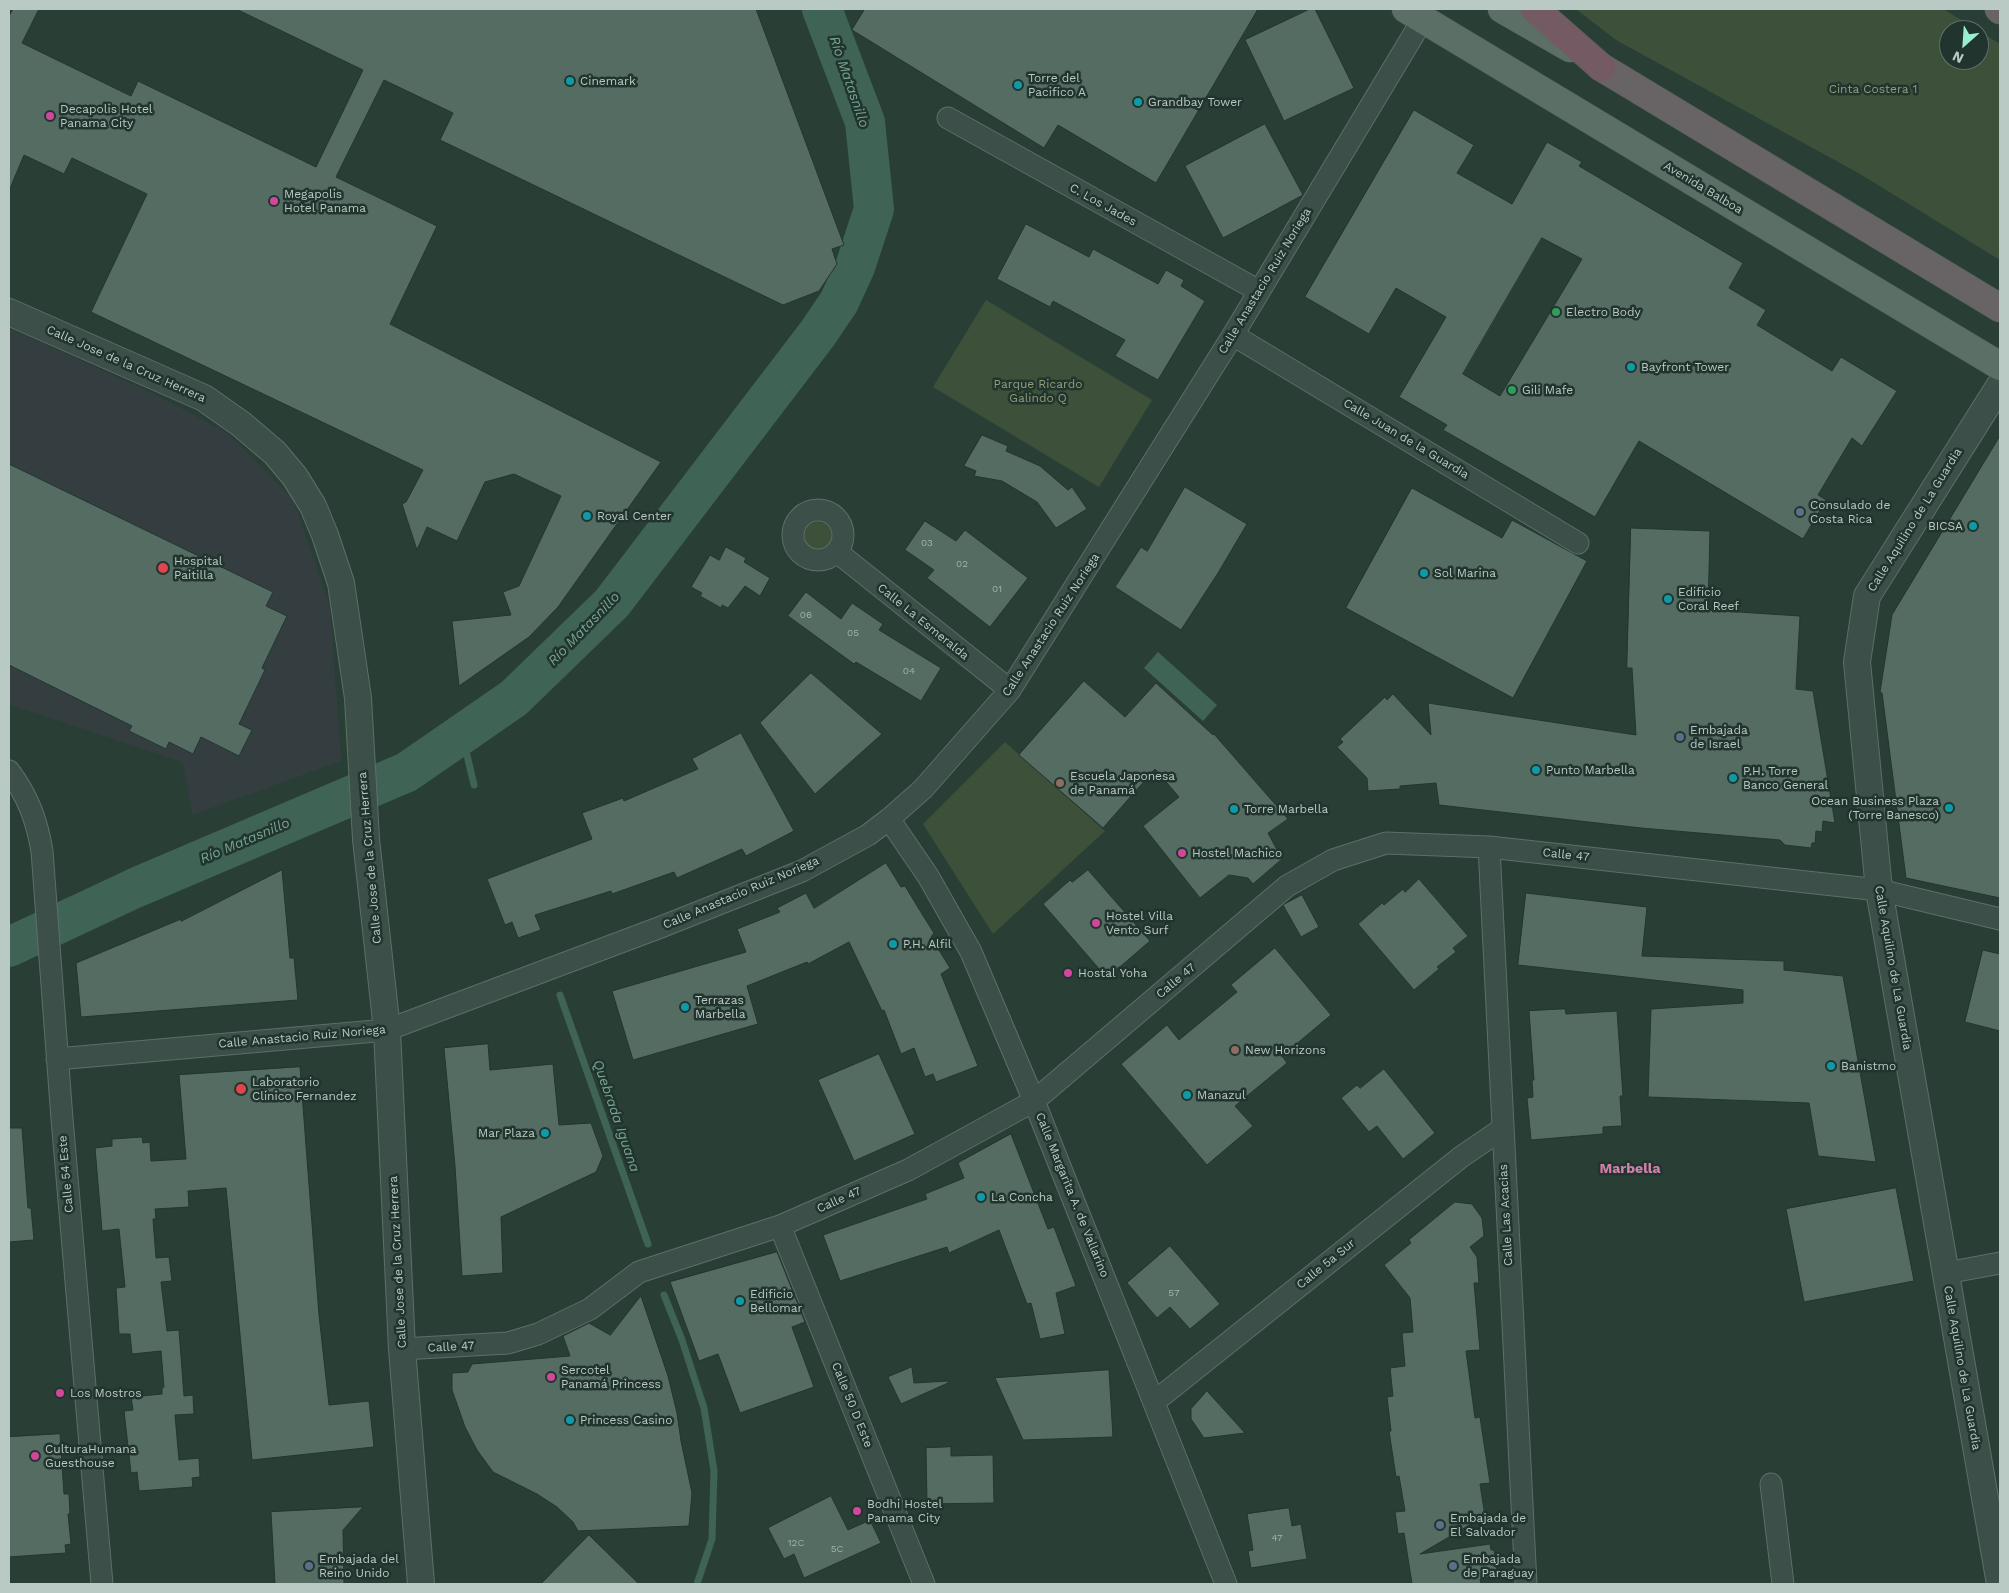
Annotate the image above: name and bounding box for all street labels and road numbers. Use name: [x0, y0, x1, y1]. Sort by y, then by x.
street label: Avenida Balboa: [1661, 159, 1745, 217]
street label: C. Los Jades: [1067, 181, 1139, 229]
street label: Calle Anastacio Ruiz Noriega: [1216, 205, 1314, 357]
street label: Calle Jose de la Cruz Herrera: [44, 322, 208, 406]
street label: Calle Juan de la Guardia: [1341, 396, 1471, 482]
street label: Calle Aquilino de La Guardia: [1865, 446, 1965, 594]
street label: Calle Anastacio Ruiz Noriega: [999, 551, 1103, 699]
street label: Calle La Esmeralda: [874, 581, 972, 663]
street label: Calle Jose de la Cruz Herrera: [355, 771, 385, 945]
street label: Calle 47: [1542, 845, 1590, 865]
street label: Calle Anastacio Ruiz Noriega: [661, 854, 821, 932]
street label: Calle Aquilino de La Guardia: [1871, 885, 1915, 1051]
street label: Calle 47: [1153, 960, 1199, 1002]
street label: Calle Anastacio Ruiz Noriega: [218, 1023, 386, 1051]
street label: Calle Margarita A. de Vallarino: [1032, 1110, 1112, 1280]
street label: Calle 54 Este: [55, 1135, 77, 1213]
street label: Calle Las Acacias: [1496, 1164, 1516, 1266]
street label: Calle Jose de la Cruz Herrera: [386, 1176, 410, 1348]
street label: Calle 47: [815, 1184, 863, 1216]
street label: Calle 5a Sur: [1294, 1236, 1358, 1292]
street label: Calle Aquilino de La Guardia: [1940, 1285, 1984, 1451]
street label: Calle 47: [427, 1339, 475, 1355]
street label: Calle 50 D Este: [828, 1360, 876, 1450]

